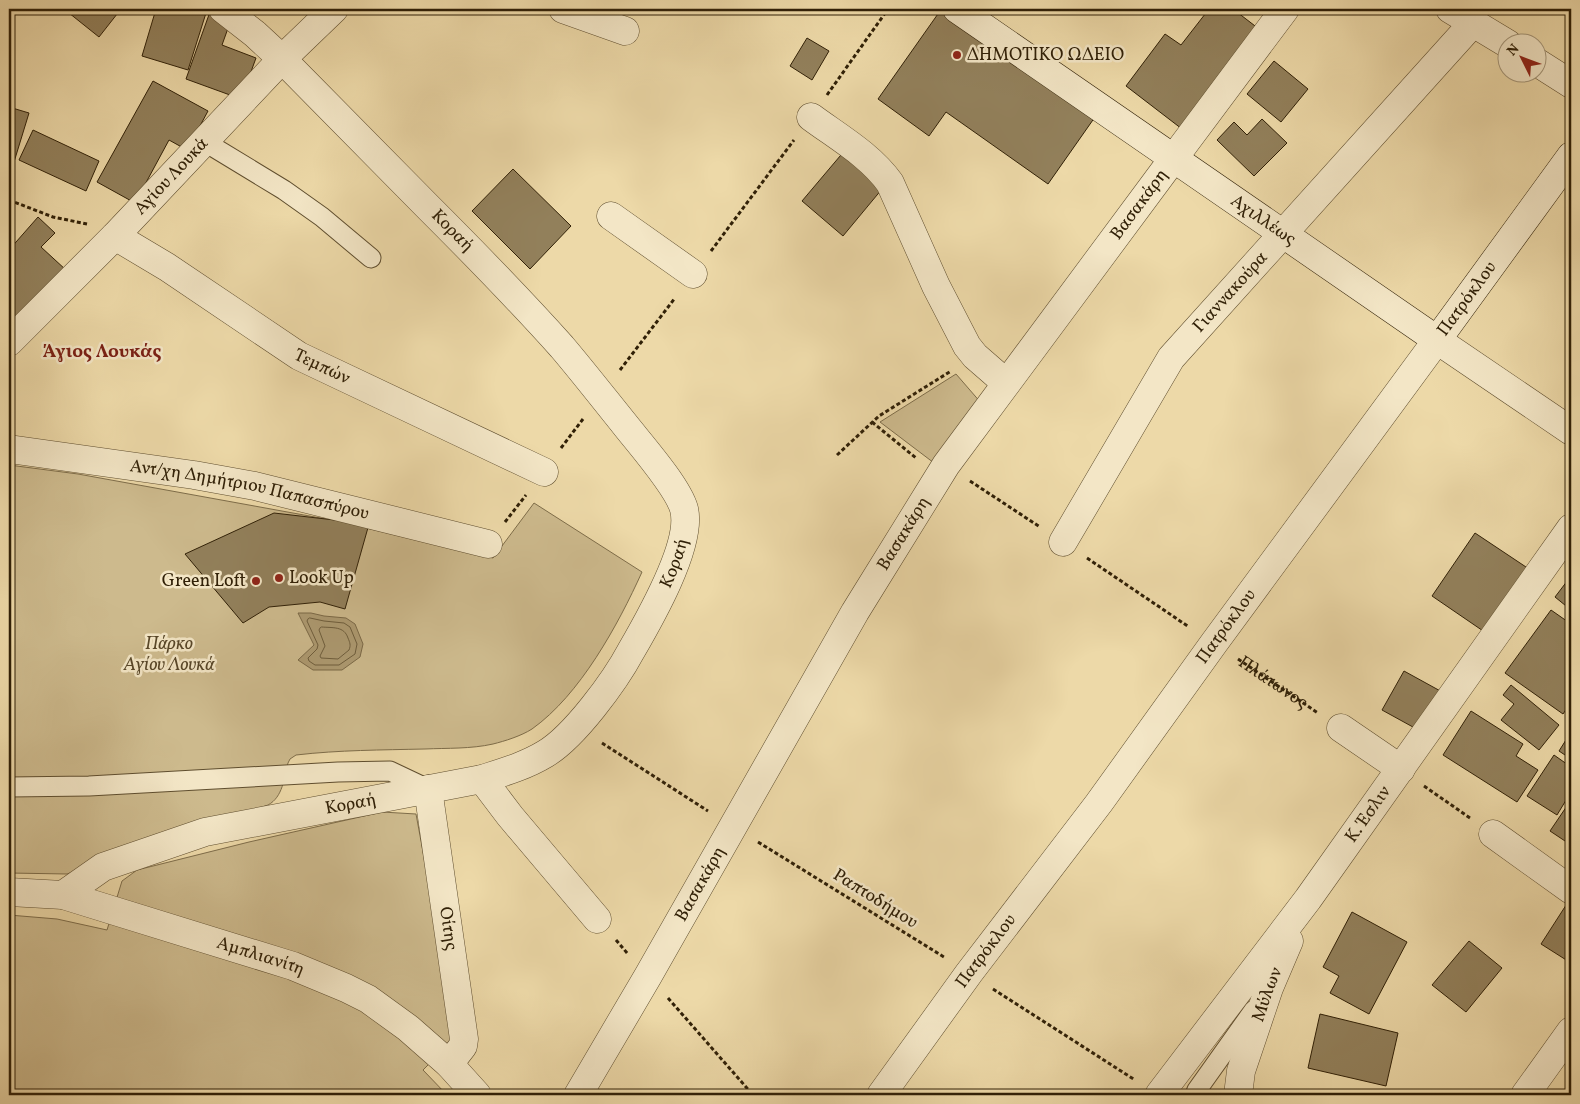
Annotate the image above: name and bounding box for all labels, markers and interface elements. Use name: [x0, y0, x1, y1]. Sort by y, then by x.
north arrow: [1498, 32, 1548, 82]
text: N: [1503, 40, 1524, 60]
place label: ΔΗΜΟΤΙΚΟ ΩΔΕΙΟ: [967, 43, 1124, 68]
marker: ΔΗΜΟΤΙΚΟ ΩΔΕΙΟ: [951, 49, 963, 61]
street label: Αγίου Λουκά: [128, 132, 214, 221]
street label: Βασακάρη: [1104, 164, 1174, 245]
street label: Αχιλλέως: [1225, 189, 1301, 252]
street label: Κοραή: [425, 204, 479, 258]
street label: Γιαννακούρα: [1187, 246, 1274, 338]
street label: Πατρόκλου: [1431, 256, 1503, 341]
district label: Άγιος Λουκάς: [43, 339, 161, 365]
street label: Τεμπών: [290, 343, 354, 391]
street label: Αντ/χη Δημήτριου Παπασπύρου: [128, 454, 372, 526]
street label: Βασακάρη: [871, 492, 936, 575]
street label: Κοραή: [654, 536, 695, 592]
place label: Look Up: [289, 566, 354, 591]
place label: Green Loft: [162, 569, 246, 594]
marker: Look Up: [273, 572, 285, 584]
marker: Green Loft: [250, 575, 262, 587]
street label: Πατρόκλου: [1190, 584, 1262, 669]
park label: Πάρκο Αγίου Λουκά: [123, 632, 215, 678]
street label: Πλάτωνος: [1233, 650, 1313, 715]
street label: K. Έσλιν: [1339, 780, 1397, 848]
street label: Κοραή: [323, 787, 378, 821]
street label: Βασακάρη: [669, 842, 732, 926]
street label: Ραπτοδήμου: [828, 863, 922, 935]
street label: Οίτης: [433, 905, 464, 952]
street label: Πατρόκλου: [949, 909, 1022, 993]
street label: Αμπλιανίτη: [213, 931, 309, 982]
street label: Μύλων: [1246, 963, 1289, 1025]

